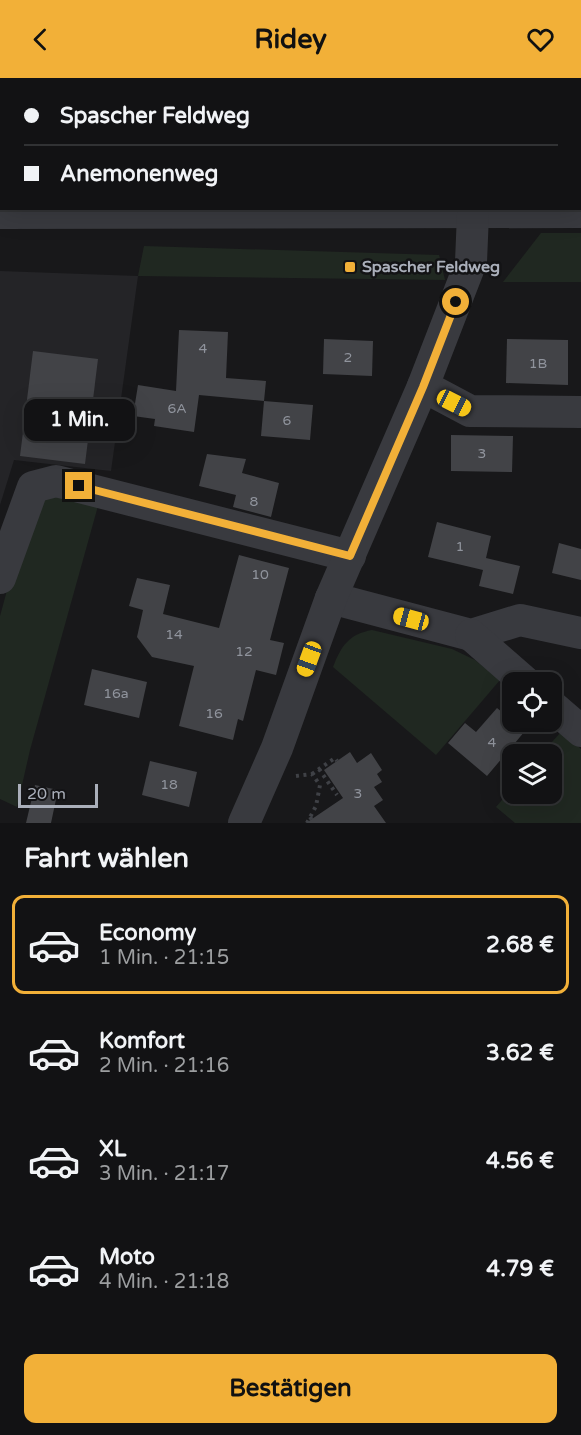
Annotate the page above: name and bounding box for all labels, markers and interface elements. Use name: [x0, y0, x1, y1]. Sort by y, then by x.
icon: back: [24, 23, 57, 56]
text: Ridey: [254, 23, 327, 56]
icon: heart: [524, 23, 557, 56]
text: Spascher Feldweg: [60, 103, 250, 129]
text: Anemonenweg: [60, 161, 218, 187]
place label: Spascher Feldweg: [362, 257, 500, 277]
marker: Spascher Feldweg: [343, 260, 357, 274]
route start: [442, 288, 469, 315]
house number: 4: [199, 340, 208, 357]
house number: 2: [344, 349, 352, 366]
house number: 1B: [529, 355, 547, 372]
car: [434, 387, 474, 419]
callout: 1 Min.: [23, 399, 134, 441]
house number: 6A: [167, 400, 187, 417]
text: 1 Min.: [50, 408, 109, 432]
house number: 6: [283, 412, 292, 429]
house number: 3: [478, 445, 486, 462]
route end: [65, 472, 92, 499]
house number: 8: [250, 493, 259, 510]
house number: 1: [456, 538, 464, 555]
house number: 10: [251, 566, 269, 583]
car: [391, 606, 431, 632]
house number: 14: [165, 626, 183, 643]
car: [294, 639, 324, 679]
house number: 12: [235, 643, 253, 660]
map controls: [502, 672, 562, 804]
button: locate: [502, 672, 562, 732]
house number: 16a: [103, 685, 129, 702]
house number: 16: [205, 705, 223, 722]
house number: 4: [488, 734, 497, 751]
button: layers: [502, 744, 562, 804]
house number: 18: [160, 776, 178, 793]
scale bar: [18, 781, 98, 808]
text: 20 m: [27, 784, 66, 804]
house number: 3: [354, 785, 362, 802]
text: Fahrt wählen: [24, 842, 189, 875]
icon: car: [27, 918, 81, 972]
text: Economy: [99, 920, 196, 946]
text: 2.68 €: [486, 932, 554, 958]
text: 1 Min. · 21:15: [99, 946, 229, 970]
icon: car: [27, 1026, 81, 1080]
text: Komfort: [99, 1028, 185, 1054]
text: 3.62 €: [486, 1040, 554, 1066]
text: 2 Min. · 21:16: [99, 1054, 229, 1078]
icon: car: [27, 1134, 81, 1188]
text: XL: [99, 1136, 126, 1162]
text: 4.56 €: [486, 1148, 554, 1174]
text: 3 Min. · 21:17: [99, 1162, 229, 1186]
icon: car: [27, 1242, 81, 1296]
text: Moto: [99, 1244, 155, 1270]
text: 4.79 €: [486, 1256, 554, 1282]
text: 4 Min. · 21:18: [99, 1270, 229, 1294]
button: Bestätigen: [24, 1354, 557, 1423]

